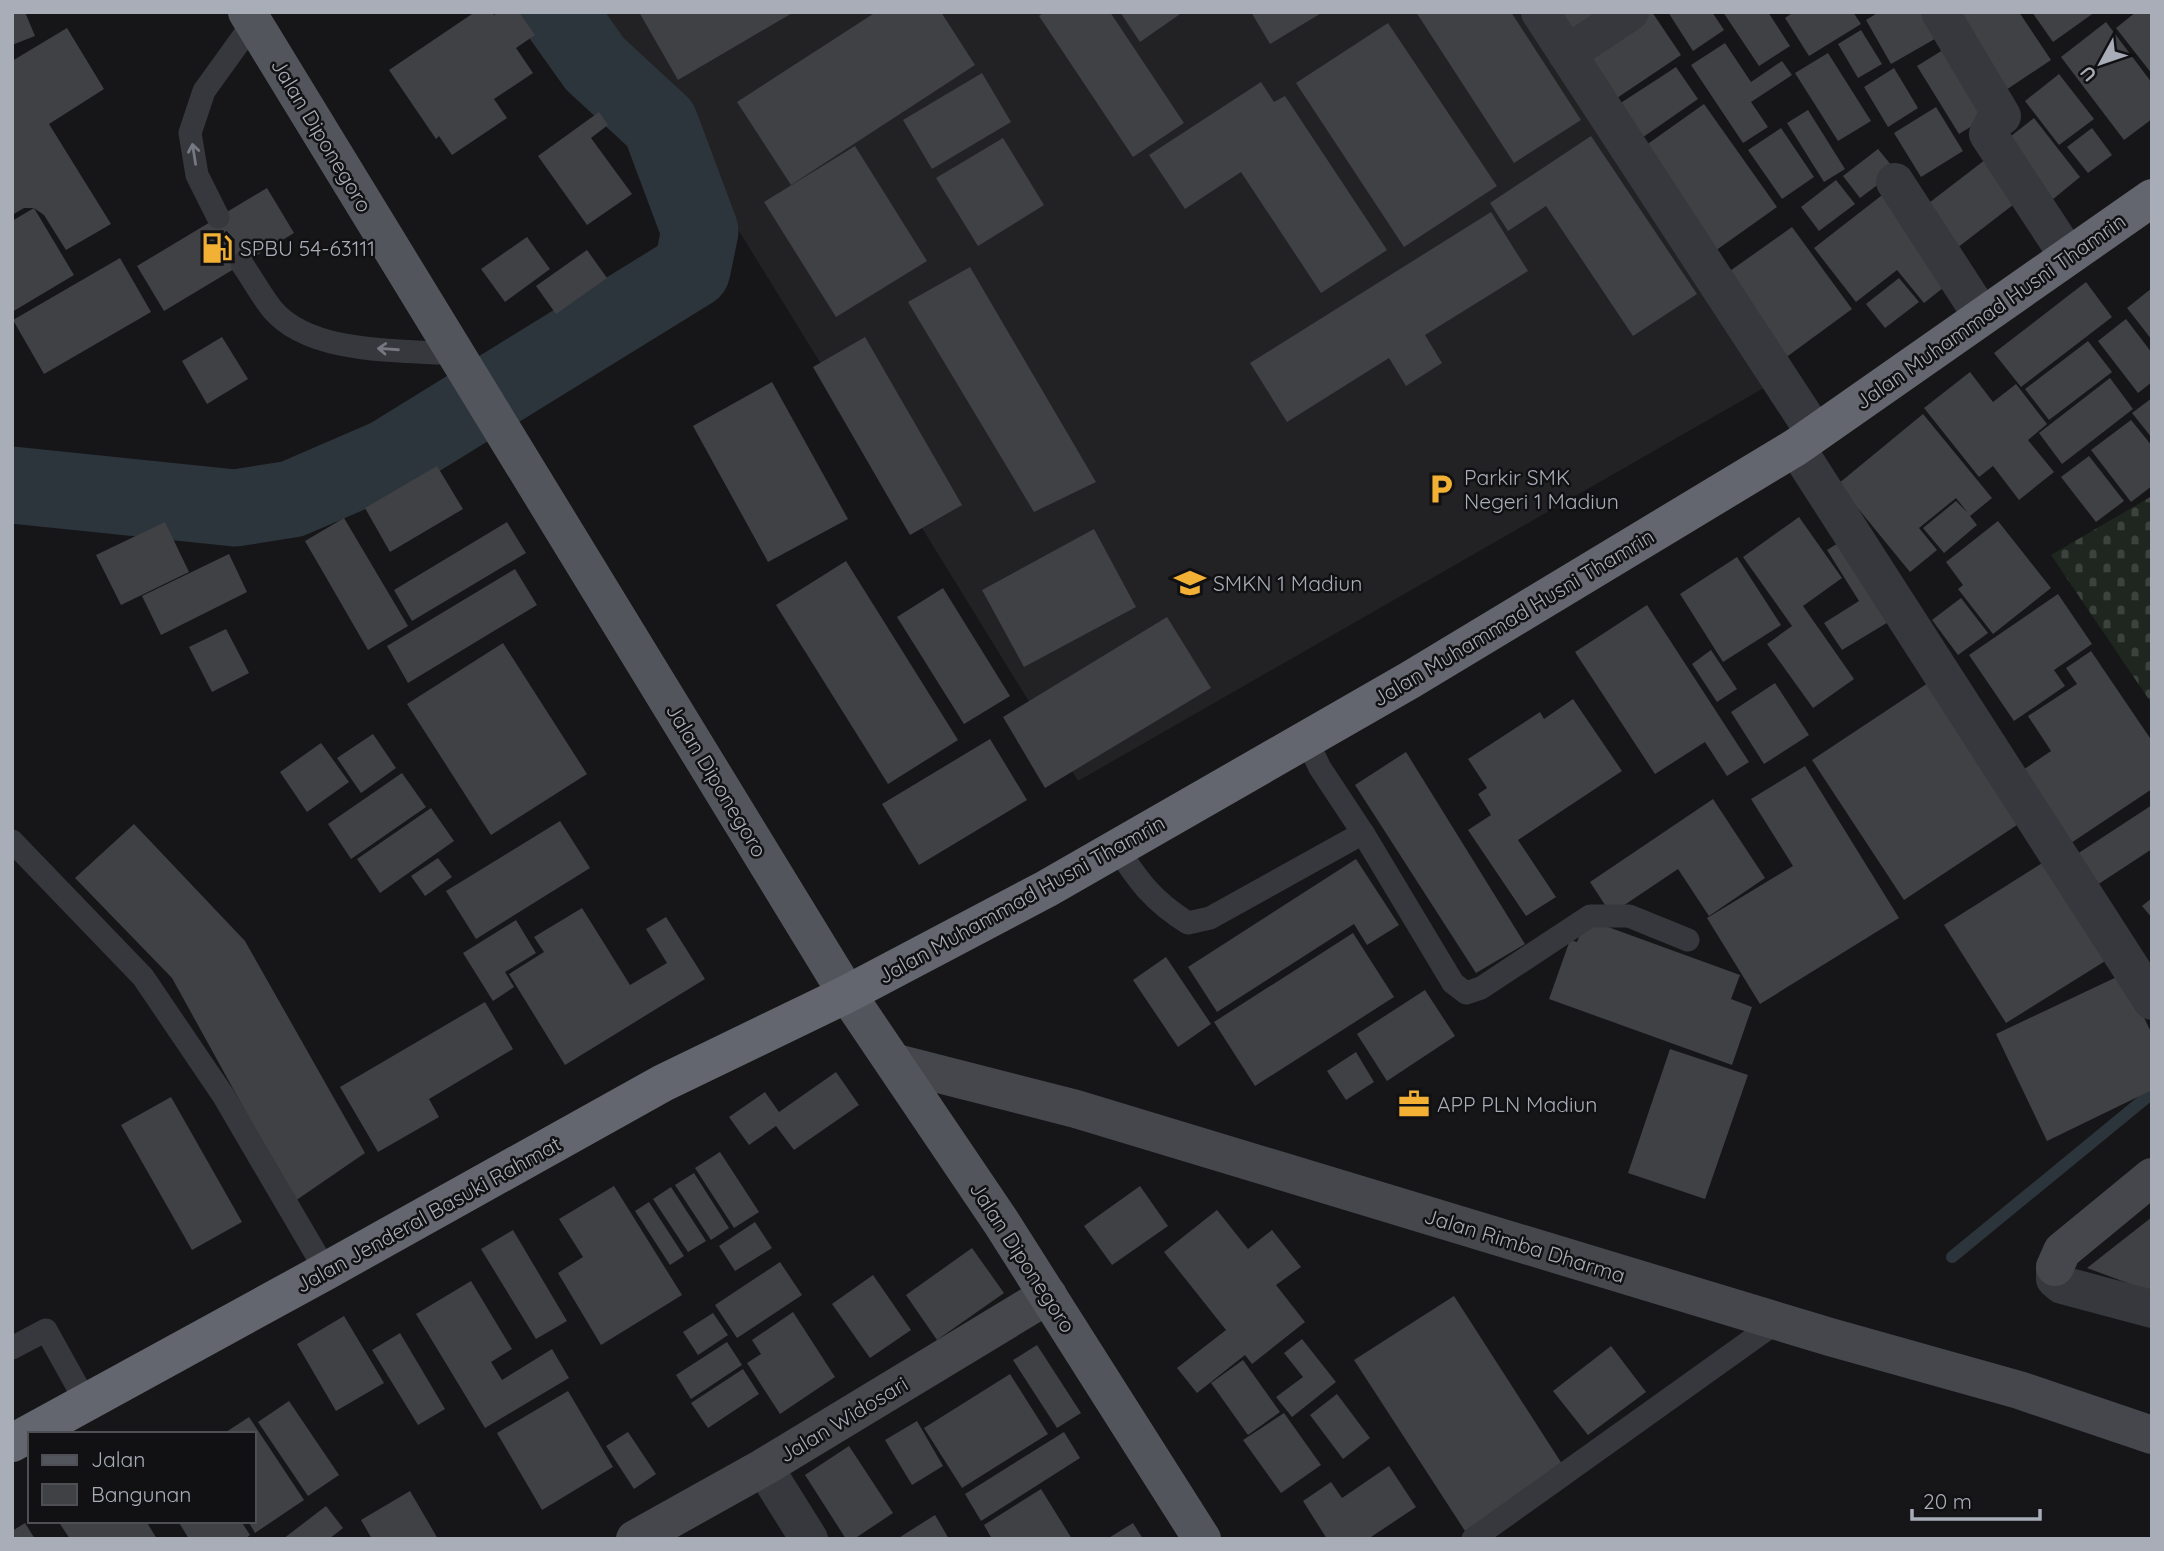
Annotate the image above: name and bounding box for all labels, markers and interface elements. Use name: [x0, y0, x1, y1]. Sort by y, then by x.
north arrow: [2066, 28, 2136, 98]
street label: Jalan Diponegoro: [266, 53, 378, 217]
text: U: [2074, 61, 2101, 87]
one-way arrow: [187, 143, 200, 166]
street label: Jalan Muhammad Husni Thamrin: [1850, 207, 2130, 415]
fuel station icon: SPBU 54-63111: [200, 231, 234, 265]
place label: SPBU 54-63111: [240, 235, 375, 261]
one-way arrow: [377, 342, 400, 355]
place label: Parkir SMK Negeri 1 Madiun: [1464, 464, 1619, 514]
parking icon: Parkir SMK Negeri 1 Madiun: [1424, 472, 1458, 506]
street label: Jalan Muhammad Husni Thamrin: [1367, 522, 1659, 712]
school or university icon: SMKN 1 Madiun: [1173, 566, 1207, 600]
place label: SMKN 1 Madiun: [1213, 570, 1362, 596]
street label: Jalan Diponegoro: [661, 698, 773, 862]
street label: Jalan Muhammad Husni Thamrin: [873, 809, 1169, 989]
office icon: APP PLN Madiun: [1397, 1087, 1431, 1121]
place label: APP PLN Madiun: [1437, 1091, 1597, 1117]
street label: Jalan Jenderal Basuki Rahmat: [291, 1130, 565, 1298]
street label: Jalan Diponegoro: [965, 1177, 1081, 1337]
street label: Jalan Rimba Dharma: [1421, 1202, 1629, 1288]
street label: Jalan Widosari: [774, 1370, 912, 1468]
legend: [28, 1432, 256, 1523]
text: Jalan: [91, 1446, 145, 1472]
scale bar: [1912, 1478, 2040, 1522]
text: Bangunan: [91, 1481, 191, 1507]
text: 20 m: [1923, 1488, 1972, 1514]

